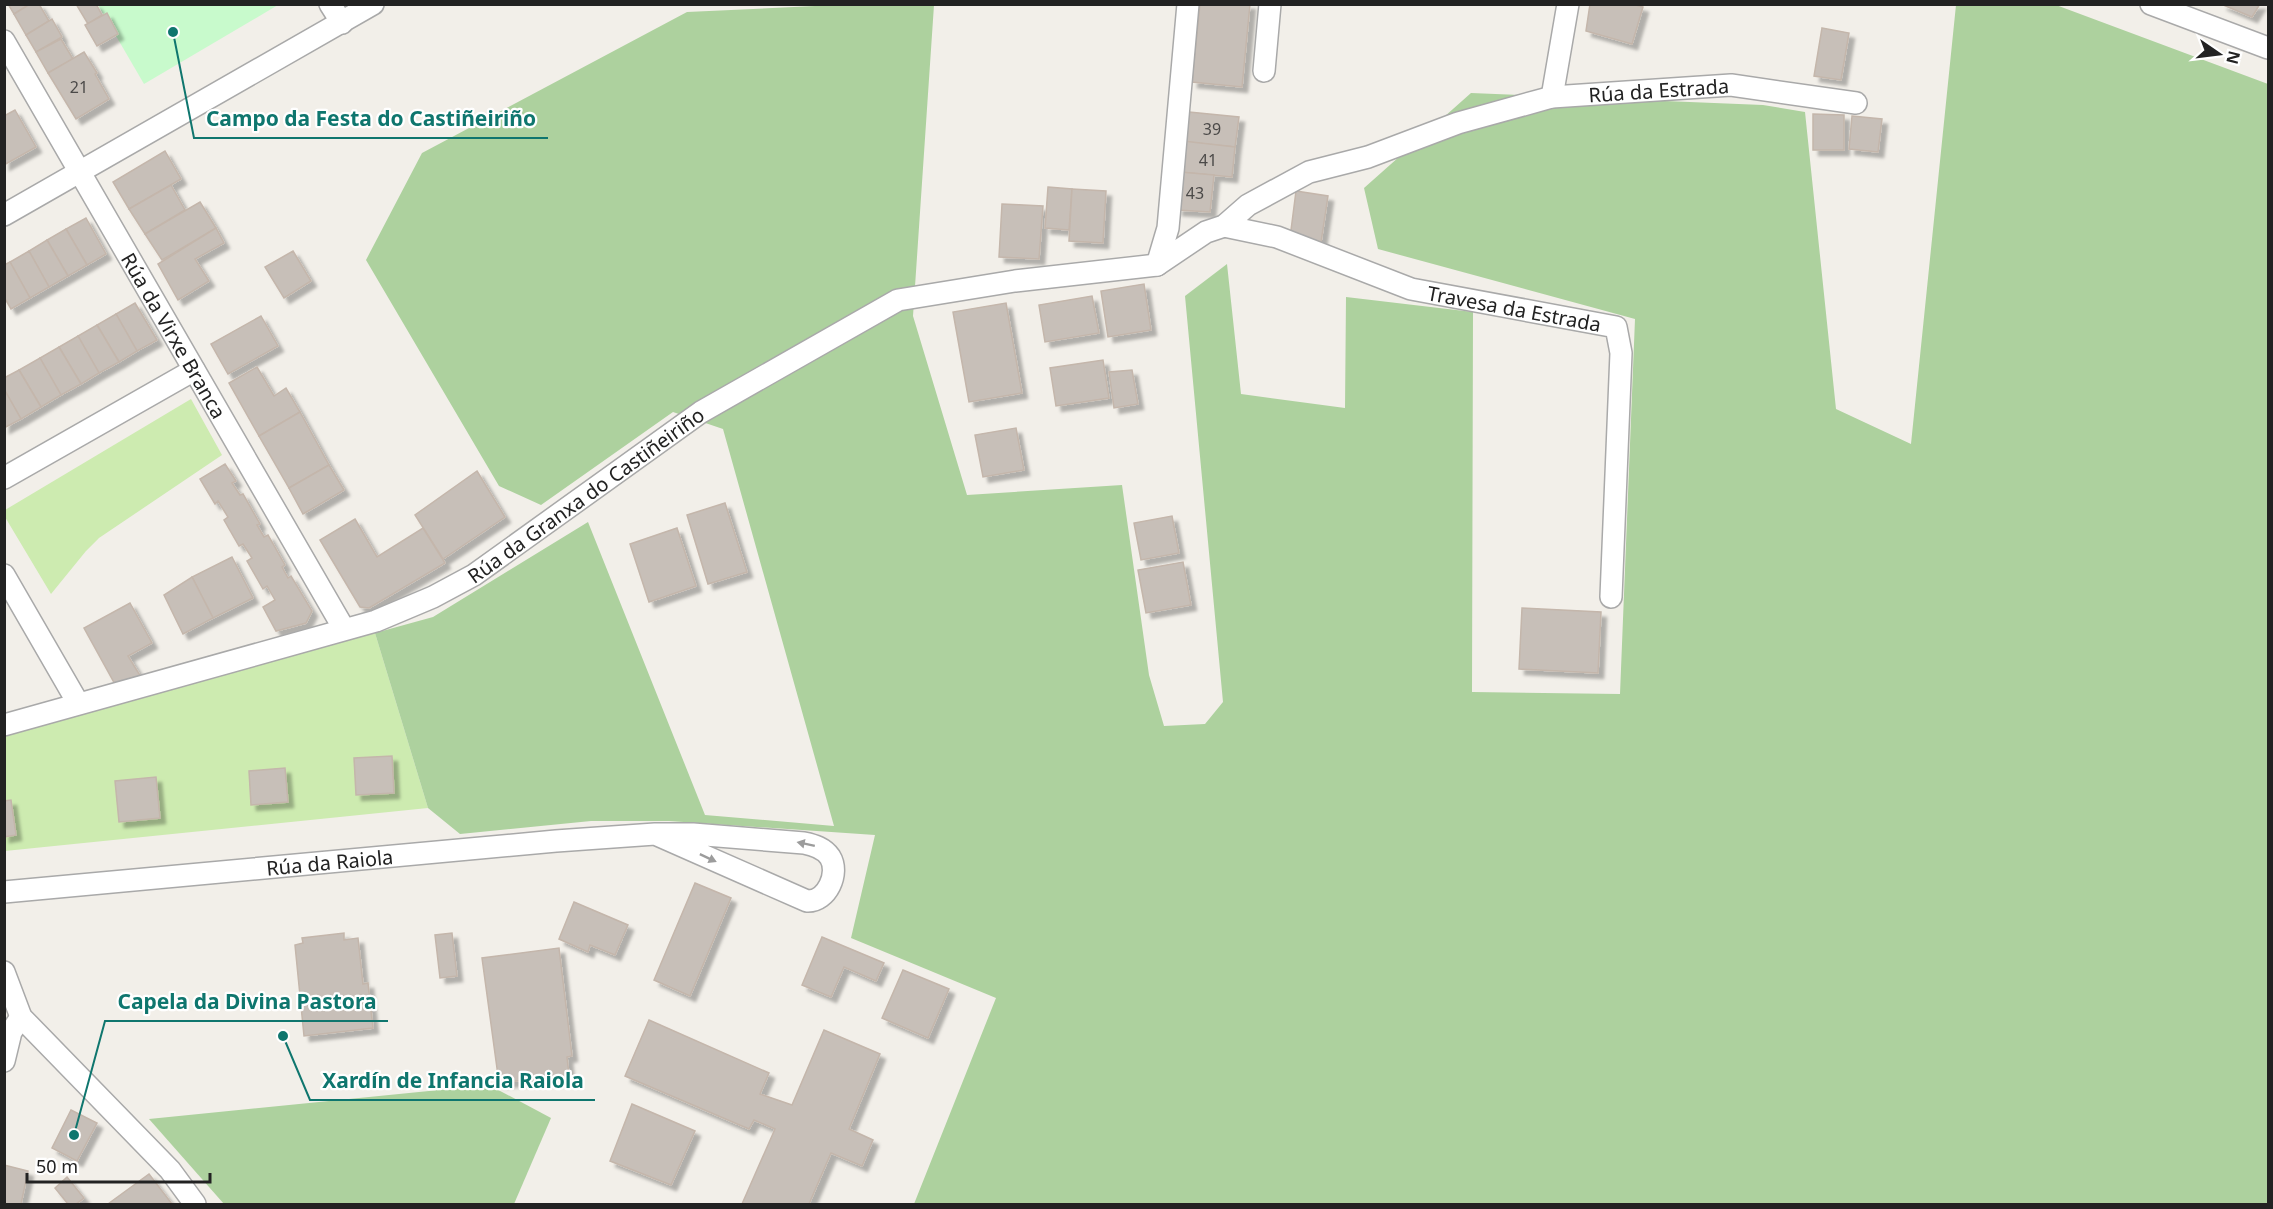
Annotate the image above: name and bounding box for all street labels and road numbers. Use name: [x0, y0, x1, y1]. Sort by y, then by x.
street label: Rúa da Estrada: [1588, 72, 1730, 108]
street label: Rúa da Virxe Branca: [116, 247, 233, 423]
street label: Travesa da Estrada: [1425, 279, 1603, 337]
street label: Rúa da Granxa do Castiñeiriño: [462, 401, 709, 589]
street label: Rúa da Raiola: [265, 843, 394, 881]

